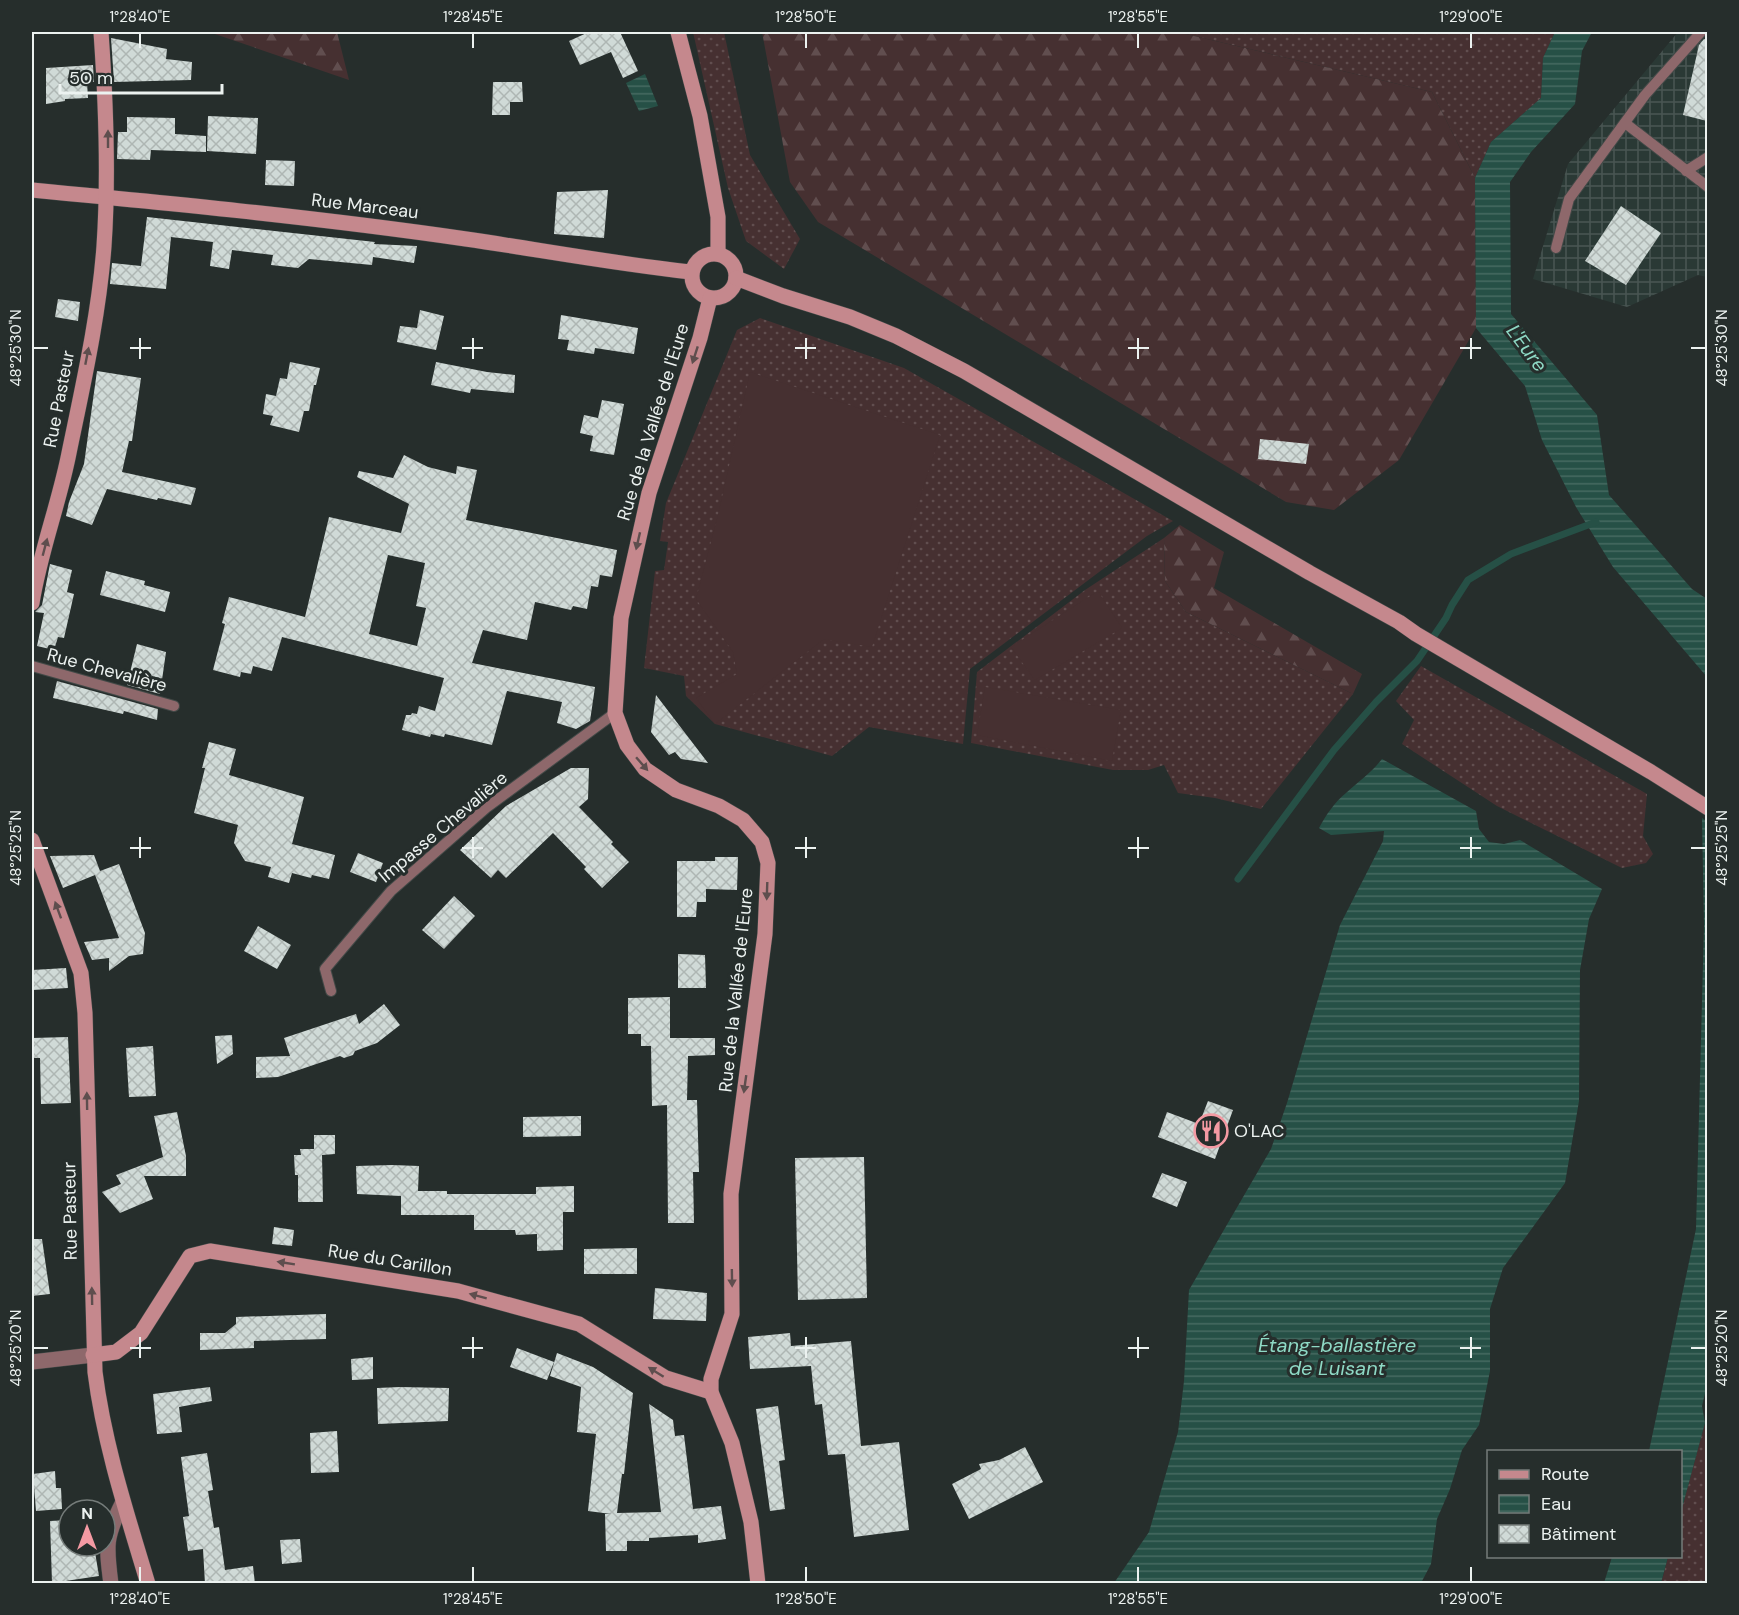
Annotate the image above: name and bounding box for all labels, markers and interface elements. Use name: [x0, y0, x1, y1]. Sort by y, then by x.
text: 1°28'40"E: [109, 7, 171, 27]
text: 1°28'45"E: [443, 7, 503, 27]
text: 1°28'50"E: [775, 7, 837, 27]
text: 1°28'55"E: [1108, 7, 1168, 27]
text: 1°29'00"E: [1439, 7, 1503, 27]
scale bar: [60, 57, 222, 95]
text: 50 m: [69, 66, 113, 90]
one-way arrow: [103, 130, 112, 149]
street label: Rue Marceau: [310, 188, 420, 224]
text: 48°25'30"N: [6, 309, 26, 387]
text: 48°25'30"N: [1712, 309, 1732, 387]
water label: L'Eure: [1501, 319, 1553, 377]
street label: Rue de la Vallée de l'Eure: [612, 320, 694, 524]
one-way arrow: [689, 346, 699, 364]
one-way arrow: [83, 347, 92, 366]
street label: Rue Pasteur: [38, 348, 80, 450]
one-way arrow: [633, 532, 643, 550]
one-way arrow: [41, 537, 50, 555]
street label: Rue Chevalière: [44, 642, 170, 698]
one-way arrow: [636, 756, 649, 772]
street label: Impasse Chevalière: [373, 766, 513, 888]
text: 48°25'25"N: [6, 810, 26, 886]
text: 48°25'25"N: [1712, 810, 1732, 886]
one-way arrow: [762, 881, 771, 900]
street label: Rue de la Vallée de l'Eure: [713, 887, 759, 1093]
one-way arrow: [52, 901, 62, 919]
one-way arrow: [741, 1075, 750, 1094]
one-way arrow: [82, 1092, 92, 1111]
restaurant icon: O'LAC: [1193, 1113, 1229, 1149]
place label: O'LAC: [1234, 1119, 1285, 1143]
street label: Rue Pasteur: [57, 1161, 83, 1260]
street label: Rue du Carillon: [326, 1238, 454, 1282]
one-way arrow: [277, 1259, 296, 1268]
one-way arrow: [727, 1269, 737, 1288]
one-way arrow: [87, 1287, 96, 1306]
one-way arrow: [469, 1291, 488, 1301]
text: 48°25'20"N: [6, 1310, 26, 1386]
text: 48°25'20"N: [1712, 1310, 1732, 1386]
water label: Étang-ballastière de Luisant: [1258, 1332, 1416, 1381]
one-way arrow: [648, 1366, 664, 1377]
legend: [1487, 1450, 1682, 1558]
text: Route: [1541, 1462, 1589, 1486]
text: Eau: [1541, 1492, 1571, 1516]
north arrow: [57, 1498, 117, 1558]
text: N: [81, 1503, 93, 1524]
text: Bâtiment: [1541, 1522, 1616, 1546]
text: 1°28'40"E: [109, 1589, 171, 1609]
text: 1°28'45"E: [443, 1589, 503, 1609]
text: 1°28'50"E: [775, 1589, 837, 1609]
text: 1°28'55"E: [1108, 1589, 1168, 1609]
text: 1°29'00"E: [1439, 1589, 1503, 1609]

